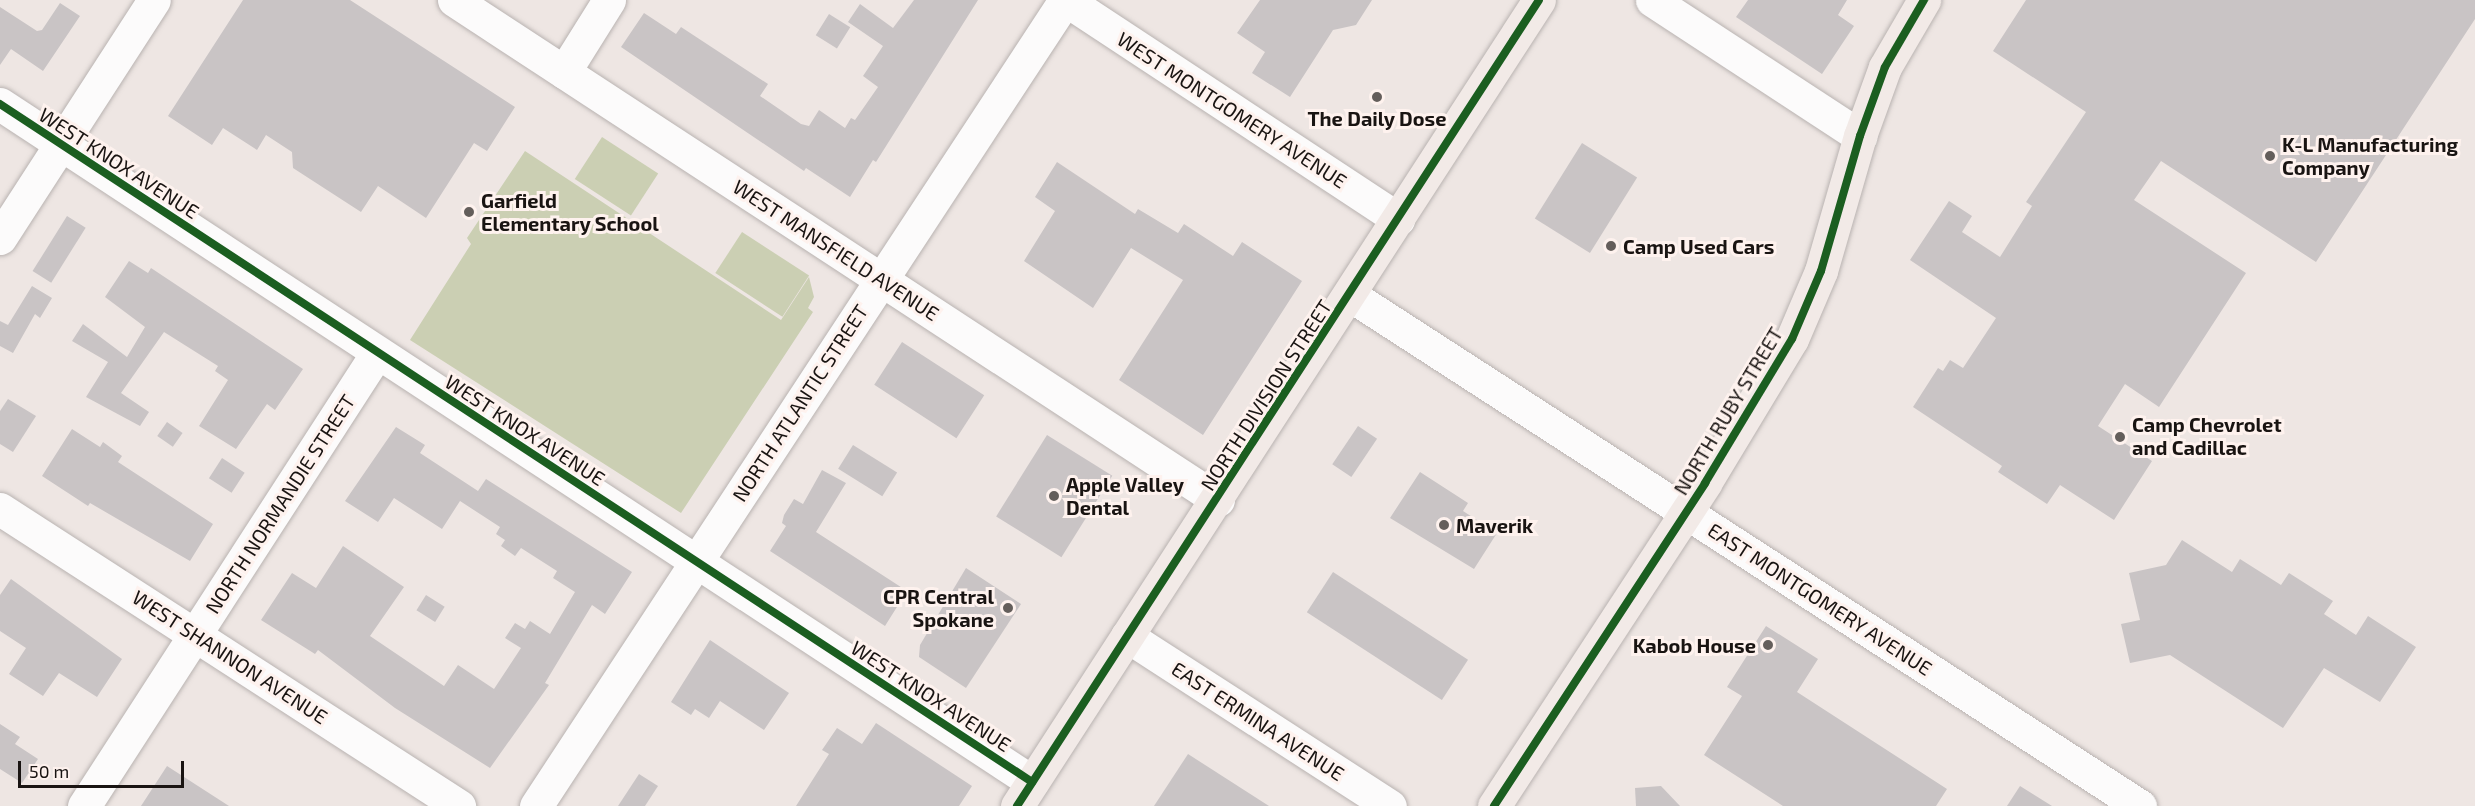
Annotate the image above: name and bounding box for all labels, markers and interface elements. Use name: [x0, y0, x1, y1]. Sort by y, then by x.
street label: WEST MONTGOMERY AVENUE: [1112, 26, 1352, 194]
marker: The Daily Dose: [1370, 90, 1384, 104]
street label: WEST KNOX AVENUE: [34, 102, 204, 224]
place label: The Daily Dose: [1307, 106, 1447, 130]
place label: K-L Manufacturing Company: [2282, 132, 2459, 179]
marker: K-L Manufacturing Company: [2263, 149, 2277, 163]
street label: WEST MANSFIELD AVENUE: [728, 174, 944, 326]
place label: Garfield Elementary School: [481, 189, 659, 236]
marker: Garfield Elementary School: [462, 205, 476, 219]
place label: Camp Used Cars: [1623, 234, 1774, 258]
marker: Camp Used Cars: [1604, 239, 1618, 253]
street label: NORTH DIVISION STREET: [1195, 295, 1337, 495]
street label: NORTH ATLANTIC STREET: [727, 300, 873, 506]
street label: NORTH RUBY STREET: [1668, 323, 1788, 499]
street label: WEST KNOX AVENUE: [440, 369, 610, 491]
street label: NORTH NORMANDIE STREET: [200, 390, 360, 618]
place label: Camp Chevrolet and Cadillac: [2132, 413, 2282, 460]
marker: Camp Chevrolet and Cadillac: [2113, 430, 2127, 444]
place label: Apple Valley Dental: [1066, 472, 1184, 519]
marker: Apple Valley Dental: [1047, 489, 1061, 503]
place label: Maverik: [1456, 513, 1533, 537]
street label: EAST MONTGOMERY AVENUE: [1703, 517, 1937, 681]
marker: Maverik: [1437, 518, 1451, 532]
place label: CPR Central Spokane: [883, 584, 994, 631]
street label: WEST SHANNON AVENUE: [128, 585, 332, 729]
marker: CPR Central Spokane: [999, 599, 1017, 617]
place label: Kabob House: [1633, 633, 1756, 657]
street label: WEST KNOX AVENUE: [846, 635, 1016, 757]
marker: Kabob House: [1761, 638, 1775, 652]
street label: EAST ERMINA AVENUE: [1167, 656, 1349, 786]
scale bar: [21, 749, 188, 787]
text: 50 m: [29, 760, 69, 782]

